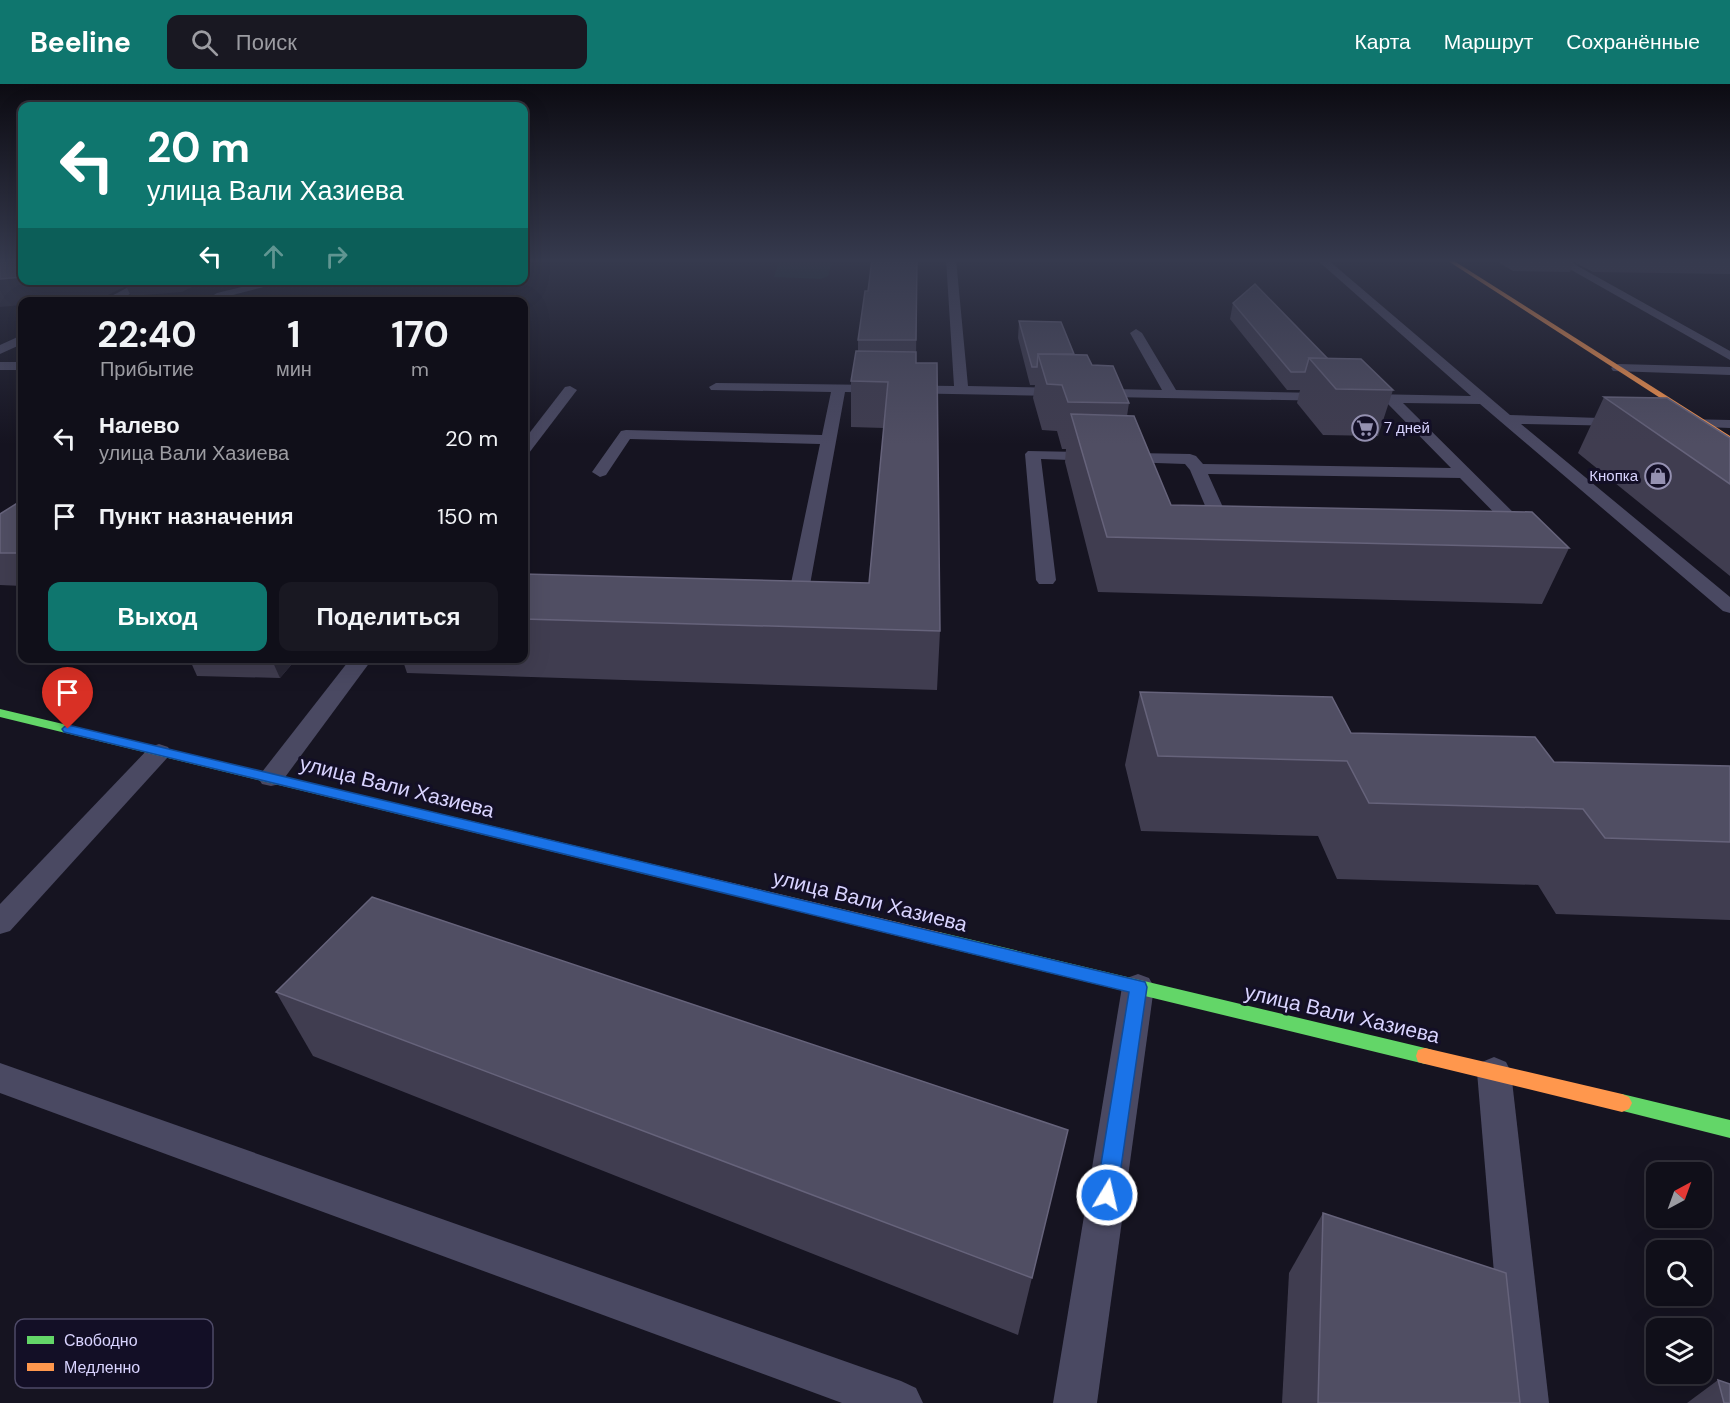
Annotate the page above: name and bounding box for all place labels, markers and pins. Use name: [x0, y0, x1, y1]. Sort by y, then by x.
supermarket icon: 7 дней: [1350, 413, 1380, 443]
place label: 7 дней: [1384, 418, 1430, 438]
shop icon: Кнопка: [1643, 461, 1673, 491]
place label: Кнопка: [1589, 466, 1639, 486]
pin: [42, 667, 93, 729]

